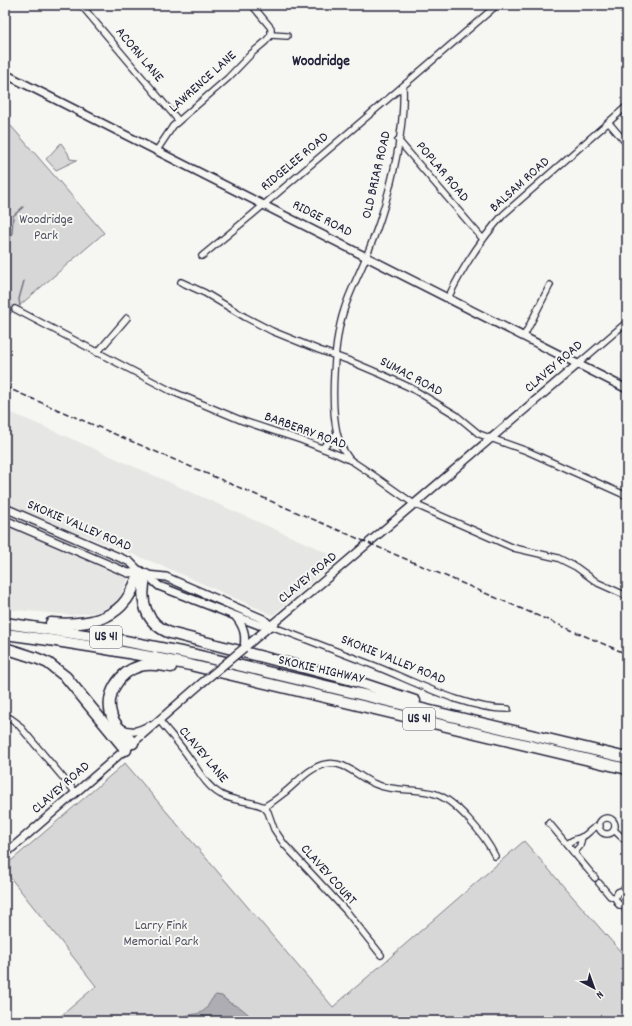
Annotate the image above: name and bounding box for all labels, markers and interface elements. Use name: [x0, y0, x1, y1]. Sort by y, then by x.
street label: ACORN LANE: [110, 23, 168, 87]
street label: LAWRENCE LANE: [165, 46, 242, 118]
district label: Woodridge: [292, 51, 350, 73]
street label: RIDGELEE ROAD: [257, 128, 333, 196]
street label: OLD BRIAR ROAD: [357, 129, 397, 221]
street label: POPLAR ROAD: [411, 137, 473, 207]
street label: BALSAM ROAD: [485, 152, 555, 218]
street label: RIDGE ROAD: [289, 195, 355, 243]
park label: Woodridge Park: [19, 210, 73, 246]
street label: CLAVEY ROAD: [520, 336, 588, 398]
street label: SUMAC ROAD: [376, 352, 446, 402]
street label: BARBERRY ROAD: [261, 407, 349, 455]
street label: SKOKIE VALLEY ROAD: [24, 495, 134, 557]
street label: CLAVEY ROAD: [274, 547, 342, 609]
road number: US 41: [90, 626, 122, 648]
street label: SKOKIE VALLEY ROAD: [338, 630, 448, 690]
street label: SKOKIE HIGHWAY: [276, 650, 367, 690]
road number: US 41: [403, 708, 435, 730]
street label: CLAVEY LANE: [173, 722, 233, 788]
street label: CLAVEY ROAD: [27, 757, 95, 819]
street label: CLAVEY COURT: [295, 840, 361, 910]
park label: Larry Fink Memorial Park: [124, 916, 199, 952]
north arrow: [574, 968, 614, 1008]
text: N: [592, 986, 607, 1002]

